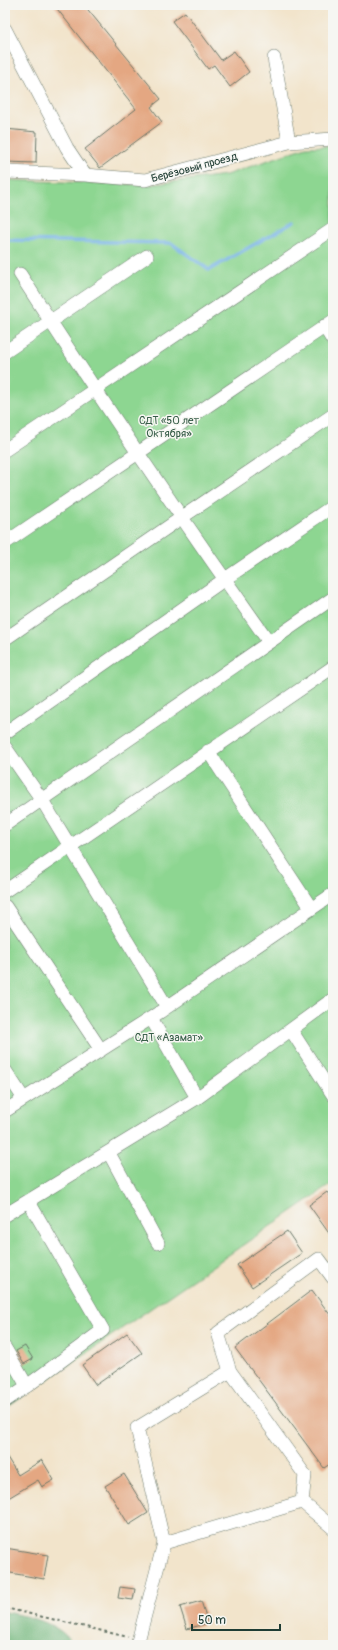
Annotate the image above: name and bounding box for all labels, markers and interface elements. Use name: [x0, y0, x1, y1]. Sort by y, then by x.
street label: Берёзовый проезд: [150, 150, 239, 185]
park label: СДТ «50 лет Октября»: [139, 414, 199, 440]
park label: СДТ «Азамат»: [135, 1031, 204, 1044]
scale bar: [192, 1606, 280, 1632]
text: 50 m: [198, 1613, 226, 1628]

